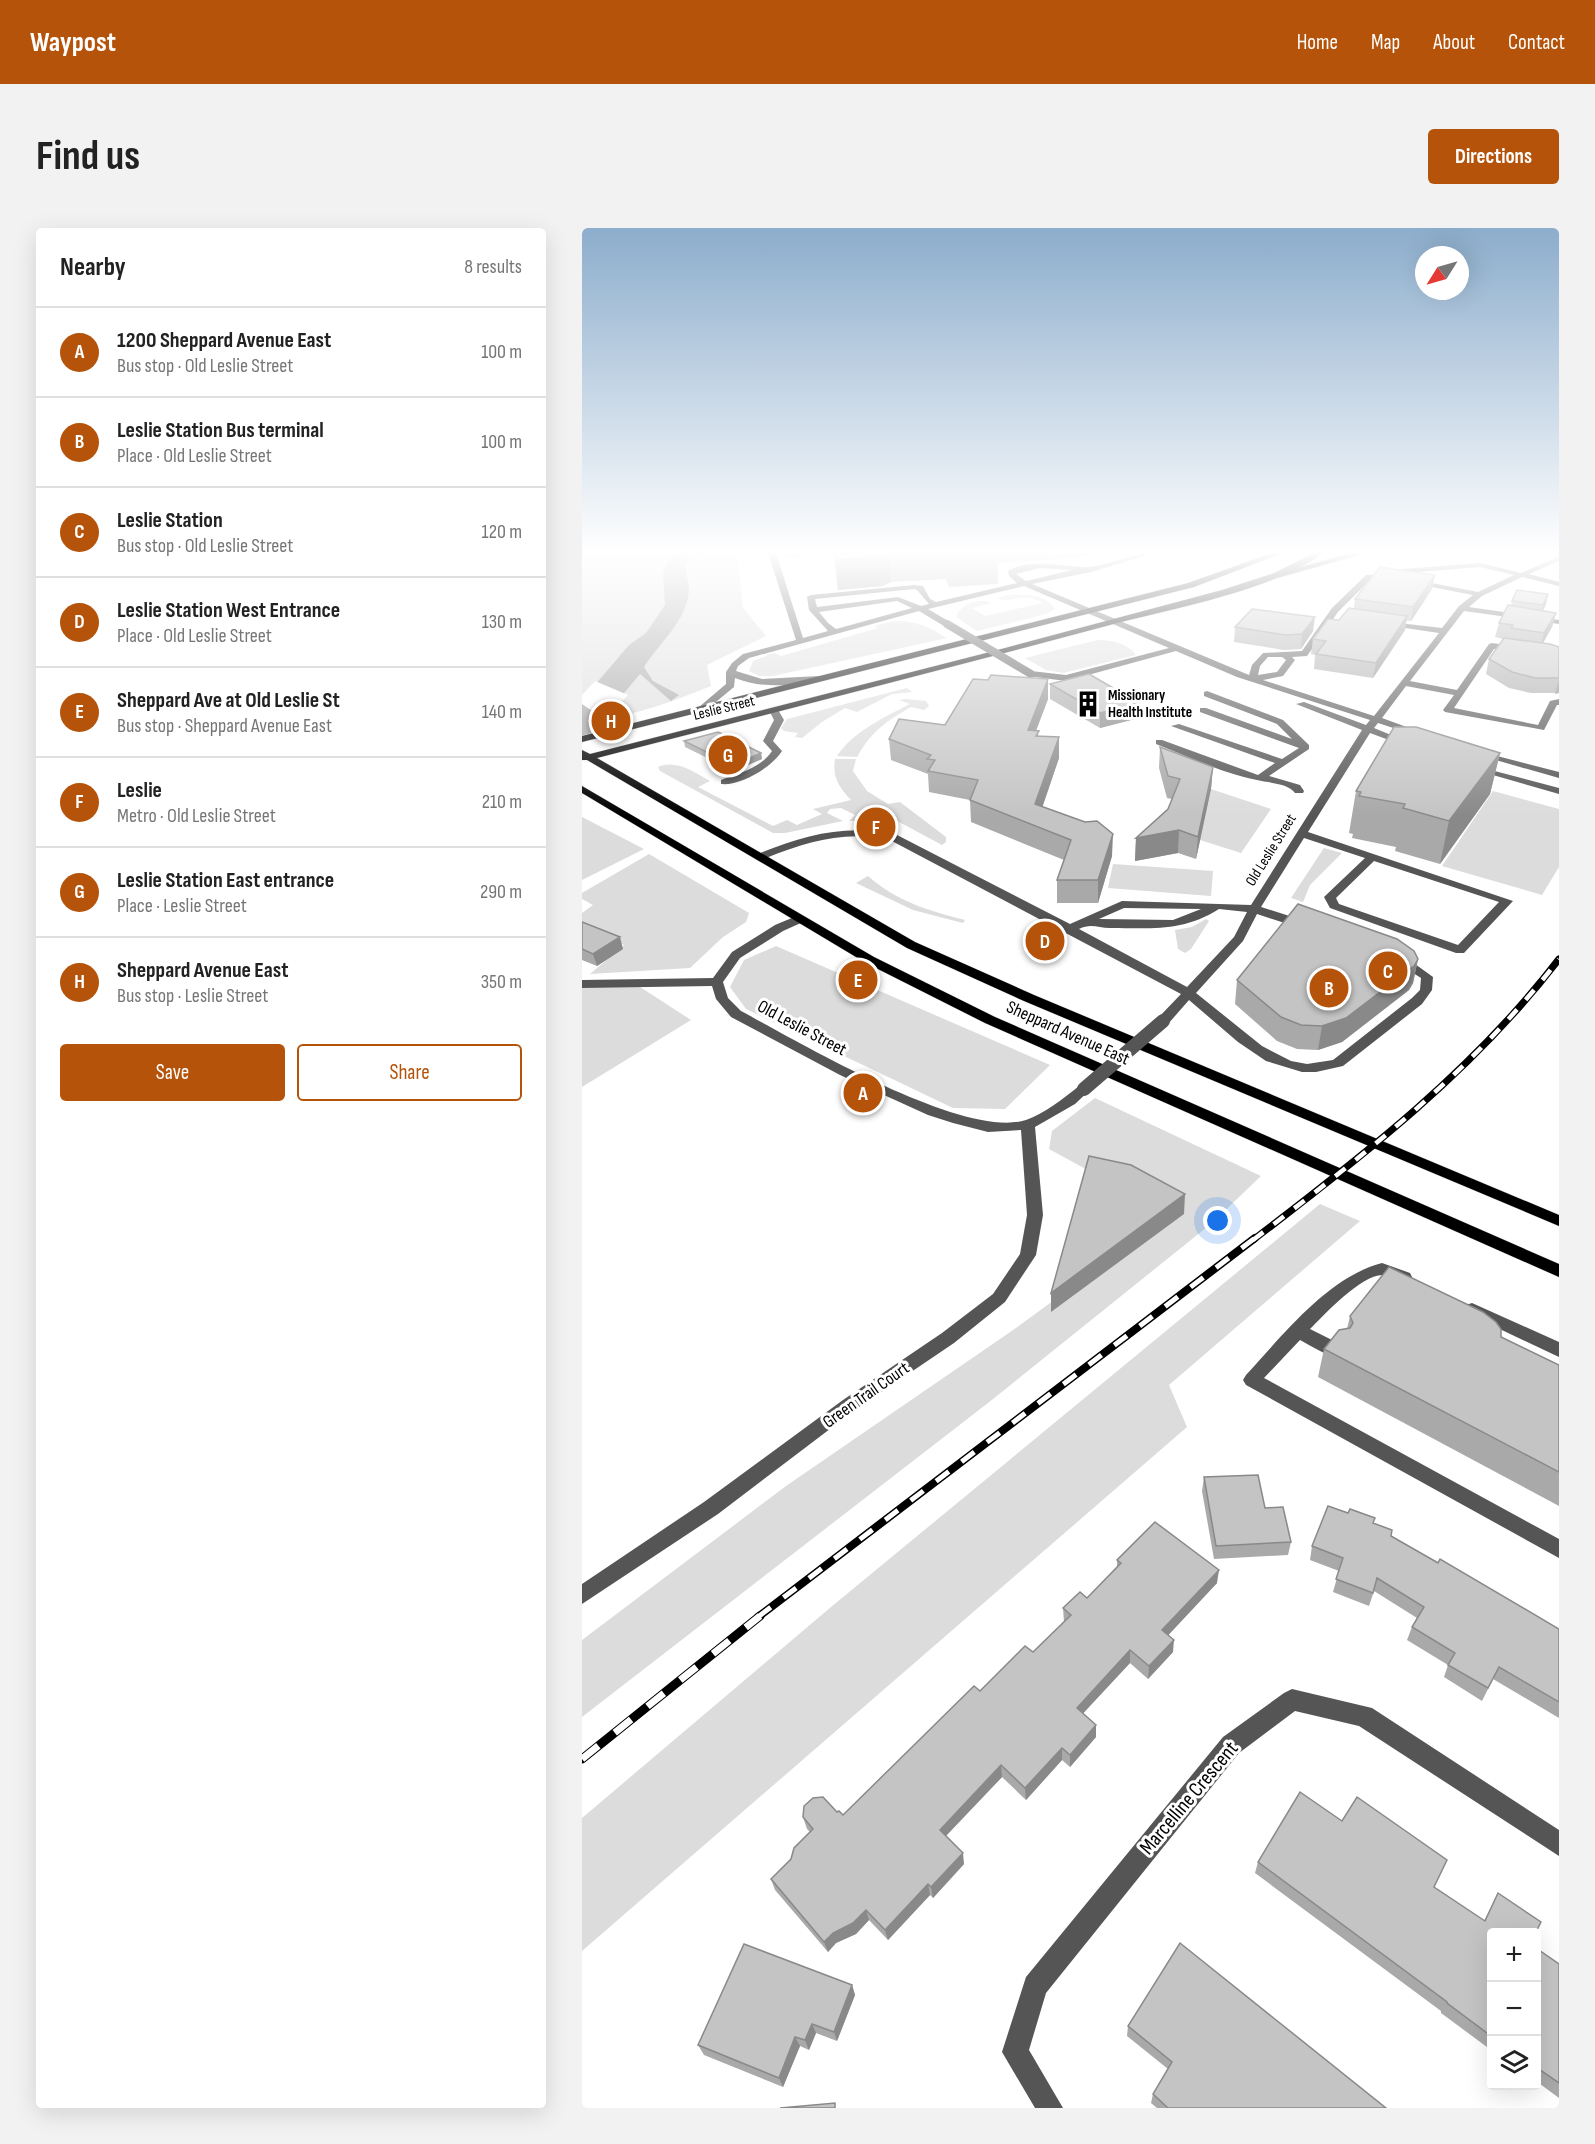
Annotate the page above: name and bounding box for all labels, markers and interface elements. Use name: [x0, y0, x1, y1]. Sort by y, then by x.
text: Waypost: [30, 26, 116, 59]
text: Home: [1297, 30, 1338, 55]
text: Map: [1371, 30, 1400, 55]
text: About: [1433, 30, 1475, 55]
text: Contact: [1508, 30, 1565, 55]
button: Directions: [1428, 129, 1559, 184]
text: Find us: [36, 131, 140, 182]
north arrow: [1415, 246, 1469, 300]
text: Nearby: [60, 252, 126, 283]
text: 8 results: [464, 255, 522, 279]
text: 1200 Sheppard Avenue East: [117, 327, 331, 354]
text: A: [75, 340, 84, 364]
text: 100 m: [481, 340, 522, 364]
text: Bus stop · Old Leslie Street: [117, 354, 293, 378]
text: Leslie Station Bus terminal: [117, 417, 324, 444]
text: B: [75, 430, 84, 454]
text: 100 m: [481, 430, 522, 454]
text: Place · Old Leslie Street: [117, 444, 272, 468]
text: Leslie Station: [117, 507, 223, 534]
text: C: [74, 520, 85, 544]
text: 120 m: [482, 520, 522, 544]
text: Bus stop · Old Leslie Street: [117, 534, 293, 558]
text: Leslie Station West Entrance: [117, 597, 340, 624]
text: D: [74, 610, 85, 634]
text: 130 m: [482, 610, 522, 634]
text: Place · Old Leslie Street: [117, 624, 272, 648]
place label: Missionary Health Institute: [1108, 686, 1192, 722]
text: Sheppard Ave at Old Leslie St: [117, 687, 340, 714]
building icon: Missionary Health Institute: [1073, 689, 1103, 719]
street label: Leslie Street: [691, 691, 757, 725]
pin: H: [591, 698, 630, 744]
text: E: [75, 700, 84, 724]
text: 140 m: [482, 700, 522, 724]
text: Bus stop · Sheppard Avenue East: [117, 714, 332, 738]
pin: G: [708, 732, 748, 778]
text: Leslie: [117, 777, 162, 804]
text: F: [75, 790, 84, 814]
text: 210 m: [482, 790, 522, 814]
text: Metro · Old Leslie Street: [117, 804, 276, 828]
pin: F: [856, 804, 896, 850]
street label: Old Leslie Street: [1241, 810, 1301, 890]
text: Leslie Station East entrance: [117, 867, 334, 894]
text: G: [74, 880, 85, 904]
text: 290 m: [480, 880, 522, 904]
text: Place · Leslie Street: [117, 894, 247, 918]
pin: D: [1026, 918, 1064, 964]
pin: C: [1368, 948, 1408, 994]
text: Sheppard Avenue East: [117, 957, 288, 984]
pin: E: [838, 958, 878, 1002]
pin: B: [1310, 966, 1348, 1011]
text: H: [74, 970, 85, 994]
text: 350 m: [481, 970, 522, 994]
text: Bus stop · Leslie Street: [117, 984, 268, 1008]
street label: Old Leslie Street: [754, 996, 851, 1060]
street label: Sheppard Avenue East: [1003, 996, 1133, 1070]
button: Save: [60, 1044, 285, 1101]
button: Share: [297, 1044, 522, 1101]
pin: A: [844, 1070, 882, 1116]
your location: [1203, 1206, 1232, 1235]
street label: Green Trail Court: [819, 1357, 914, 1432]
street label: Marcelline Crescent: [1134, 1736, 1244, 1860]
map controls: [1487, 1928, 1541, 2090]
button: +: [1487, 1928, 1541, 1982]
button: −: [1487, 1982, 1541, 2036]
button: layers: [1487, 2036, 1541, 2090]

